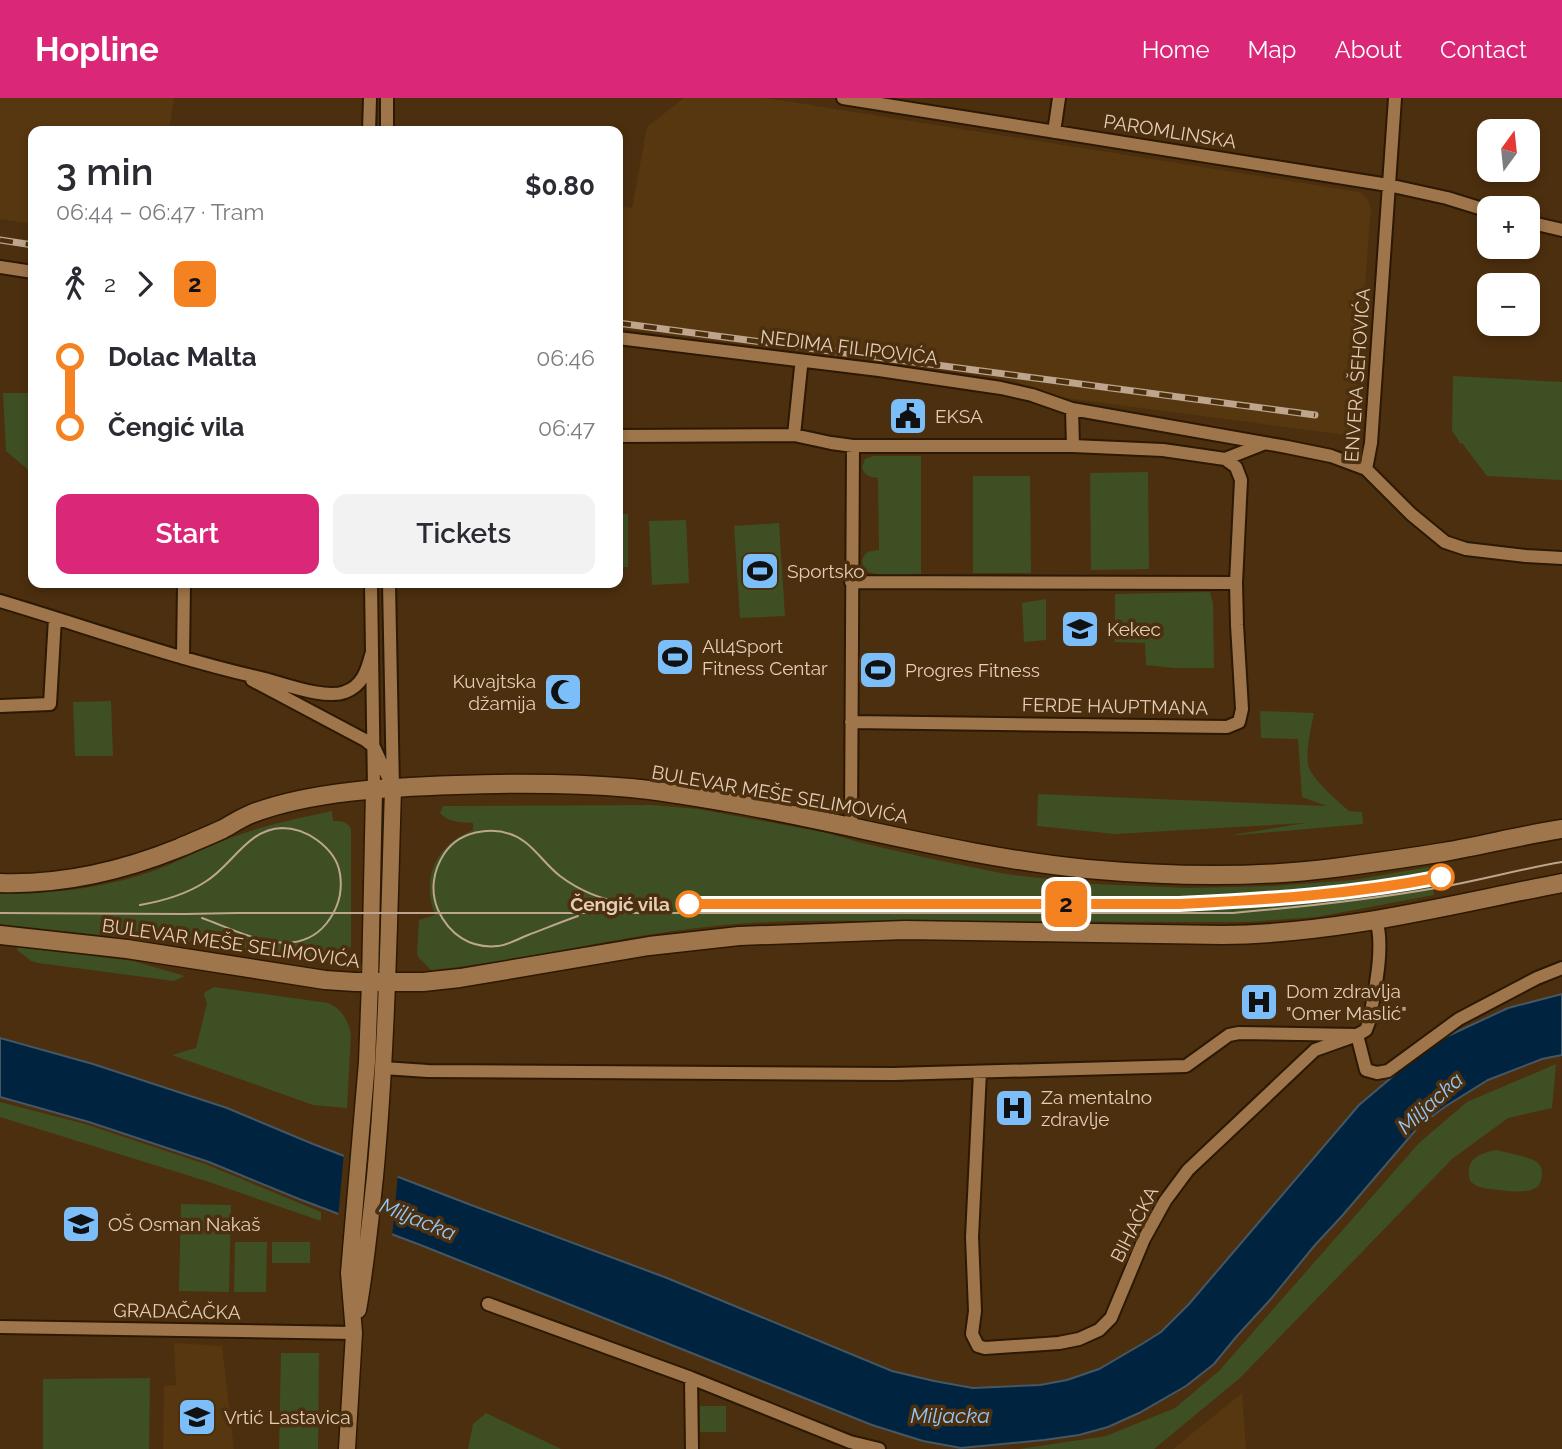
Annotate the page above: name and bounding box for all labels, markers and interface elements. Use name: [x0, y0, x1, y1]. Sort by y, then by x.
text: Hopline: [35, 30, 159, 69]
text: Home: [1142, 35, 1210, 64]
text: Map: [1248, 35, 1296, 64]
text: About: [1334, 35, 1402, 64]
text: Contact: [1440, 35, 1527, 64]
street label: PAROMLINSKA: [1102, 110, 1238, 152]
north arrow: [1477, 119, 1540, 182]
map controls: [1477, 119, 1540, 336]
text: 3 min: [56, 149, 153, 194]
text: $0.80: [525, 171, 595, 201]
button: +: [1477, 196, 1540, 259]
text: 06:44 – 06:47 · Tram: [56, 198, 264, 225]
icon: walk: [56, 265, 94, 303]
icon: forward: [126, 265, 164, 303]
text: 2: [188, 269, 202, 298]
text: 2: [104, 270, 116, 297]
button: −: [1477, 273, 1540, 336]
street label: ENVERA ŠEHOVIĆA: [1340, 287, 1374, 463]
street label: NEDIMA FILIPOVIĆA: [759, 325, 939, 369]
text: Dolac Malta: [108, 342, 257, 372]
text: 06:46: [536, 344, 595, 371]
public building icon: EKSA: [887, 395, 929, 437]
place label: EKSA: [935, 405, 983, 427]
text: Čengić vila: [108, 412, 244, 442]
text: 06:47: [538, 414, 595, 441]
button: Start: [56, 494, 319, 574]
button: Tickets: [333, 494, 595, 574]
sports icon: Sportsko: [739, 550, 781, 592]
place label: Sportsko: [787, 560, 865, 582]
school or university icon: Kekec: [1059, 608, 1101, 650]
place label: Kekec: [1107, 618, 1161, 640]
place label: All4Sport Fitness Centar: [702, 635, 828, 679]
sports icon: All4Sport Fitness Centar: [654, 636, 696, 678]
sports icon: Progres Fitness: [857, 649, 899, 691]
place label: Progres Fitness: [905, 659, 1040, 681]
place label: Kuvajtska džamija: [452, 670, 536, 714]
mosque icon: Kuvajtska džamija: [542, 671, 584, 713]
street label: FERDE HAUPTMANA: [1022, 693, 1208, 719]
street label: BULEVAR MEŠE SELIMOVIĆA: [650, 761, 910, 827]
unlabelled marker: [1428, 864, 1454, 890]
line badge: 2: [1043, 881, 1089, 927]
text: 2: [1059, 889, 1073, 918]
marker: Čengić vila: [676, 891, 702, 917]
place label: Čengić vila: [570, 893, 670, 915]
street label: BULEVAR MEŠE SELIMOVIĆA: [101, 914, 362, 972]
place label: Dom zdravlja "Omer Maslić": [1286, 980, 1407, 1024]
hospital icon: Dom zdravlja "Omer Maslić": [1238, 981, 1280, 1023]
water label: Miljacka: [1392, 1067, 1468, 1139]
place label: Za mentalno zdravlje: [1041, 1086, 1152, 1130]
hospital icon: Za mentalno zdravlje: [993, 1087, 1035, 1129]
street label: BIHAĆKA: [1106, 1182, 1162, 1265]
water label: Miljacka: [376, 1193, 460, 1245]
school or university icon: OŠ Osman Nakaš: [60, 1203, 102, 1245]
place label: OŠ Osman Nakaš: [108, 1213, 260, 1235]
street label: GRADAČAČKA: [113, 1299, 241, 1323]
school or university icon: Vrtić Lastavica: [176, 1396, 218, 1438]
water label: Miljacka: [910, 1403, 990, 1428]
place label: Vrtić Lastavica: [224, 1406, 351, 1428]

